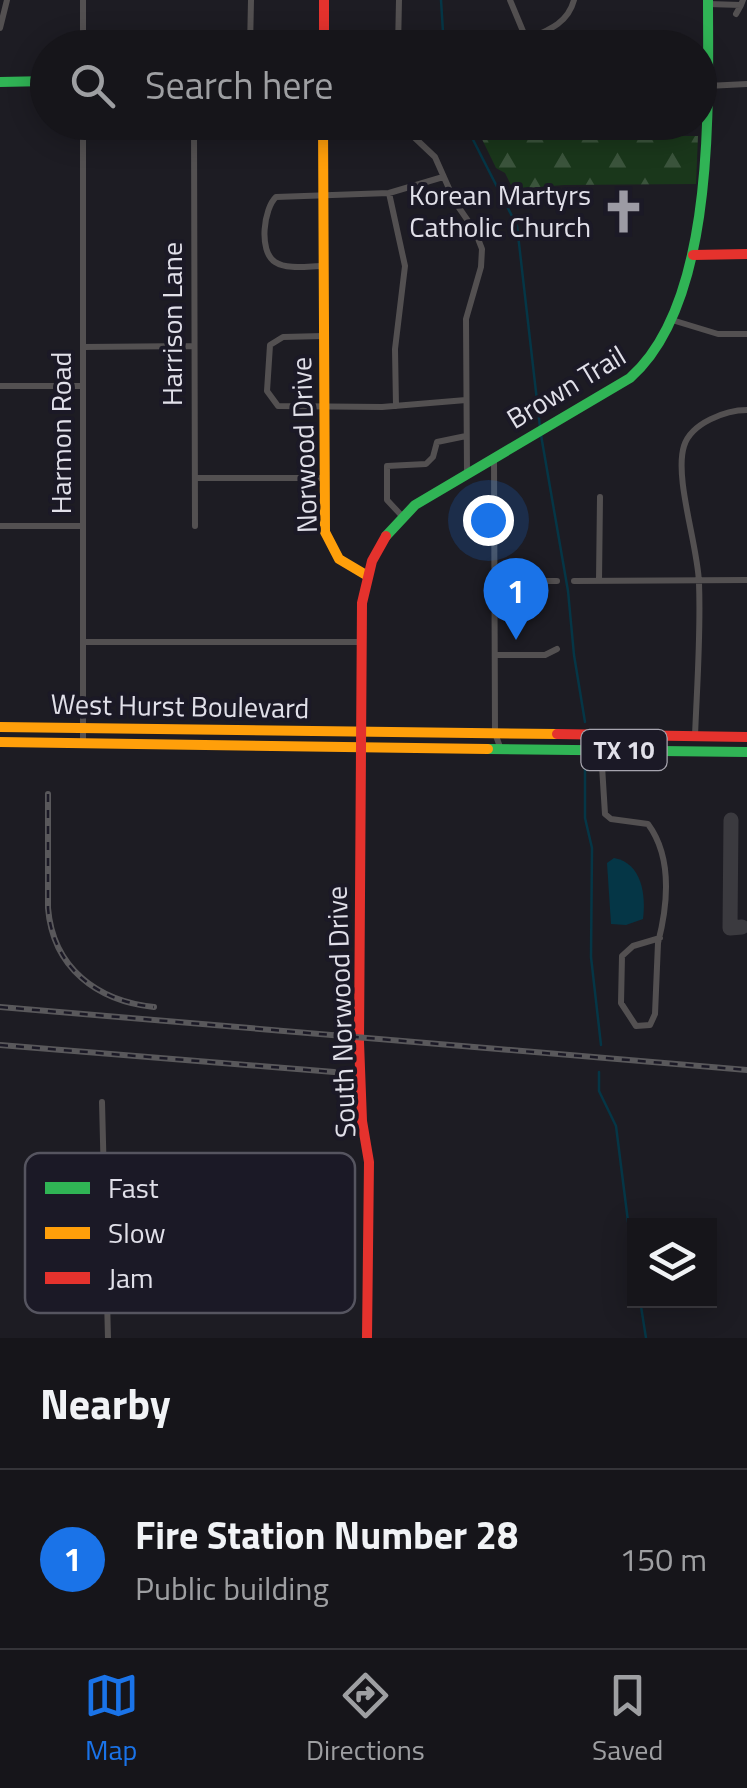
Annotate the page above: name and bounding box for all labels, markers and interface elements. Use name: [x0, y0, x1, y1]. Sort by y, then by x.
search box: [30, 30, 717, 140]
text: Search here: [145, 56, 333, 114]
icon: search: [65, 58, 120, 113]
place label: Korean Martyrs Catholic Church: [409, 173, 591, 248]
church icon: Korean Martyrs Catholic Church: [600, 187, 648, 235]
street label: Harrison Lane: [150, 242, 193, 406]
street label: Brown Trail: [498, 334, 634, 439]
street label: Harmon Road: [39, 352, 82, 514]
street label: Norwood Drive: [279, 356, 328, 534]
your location: [463, 495, 514, 546]
pin: 1: [484, 558, 548, 640]
street label: West Hurst Boulevard: [50, 682, 310, 729]
road number: TX 10: [582, 730, 666, 770]
street label: South Norwood Drive: [315, 885, 366, 1139]
legend: [25, 1153, 355, 1313]
text: Fast: [108, 1166, 159, 1209]
text: Slow: [108, 1211, 166, 1254]
map controls: [627, 1218, 717, 1308]
button: layers: [627, 1218, 717, 1308]
text: Jam: [108, 1256, 154, 1299]
text: Nearby: [40, 1371, 171, 1435]
text: Fire Station Number 28: [135, 1506, 518, 1564]
text: 1: [64, 1535, 81, 1583]
text: 150 m: [619, 1535, 707, 1583]
text: Public building: [135, 1564, 329, 1612]
tab: Map: [84, 1668, 139, 1771]
tab: Directions: [306, 1668, 425, 1771]
tab: Saved: [592, 1668, 663, 1771]

